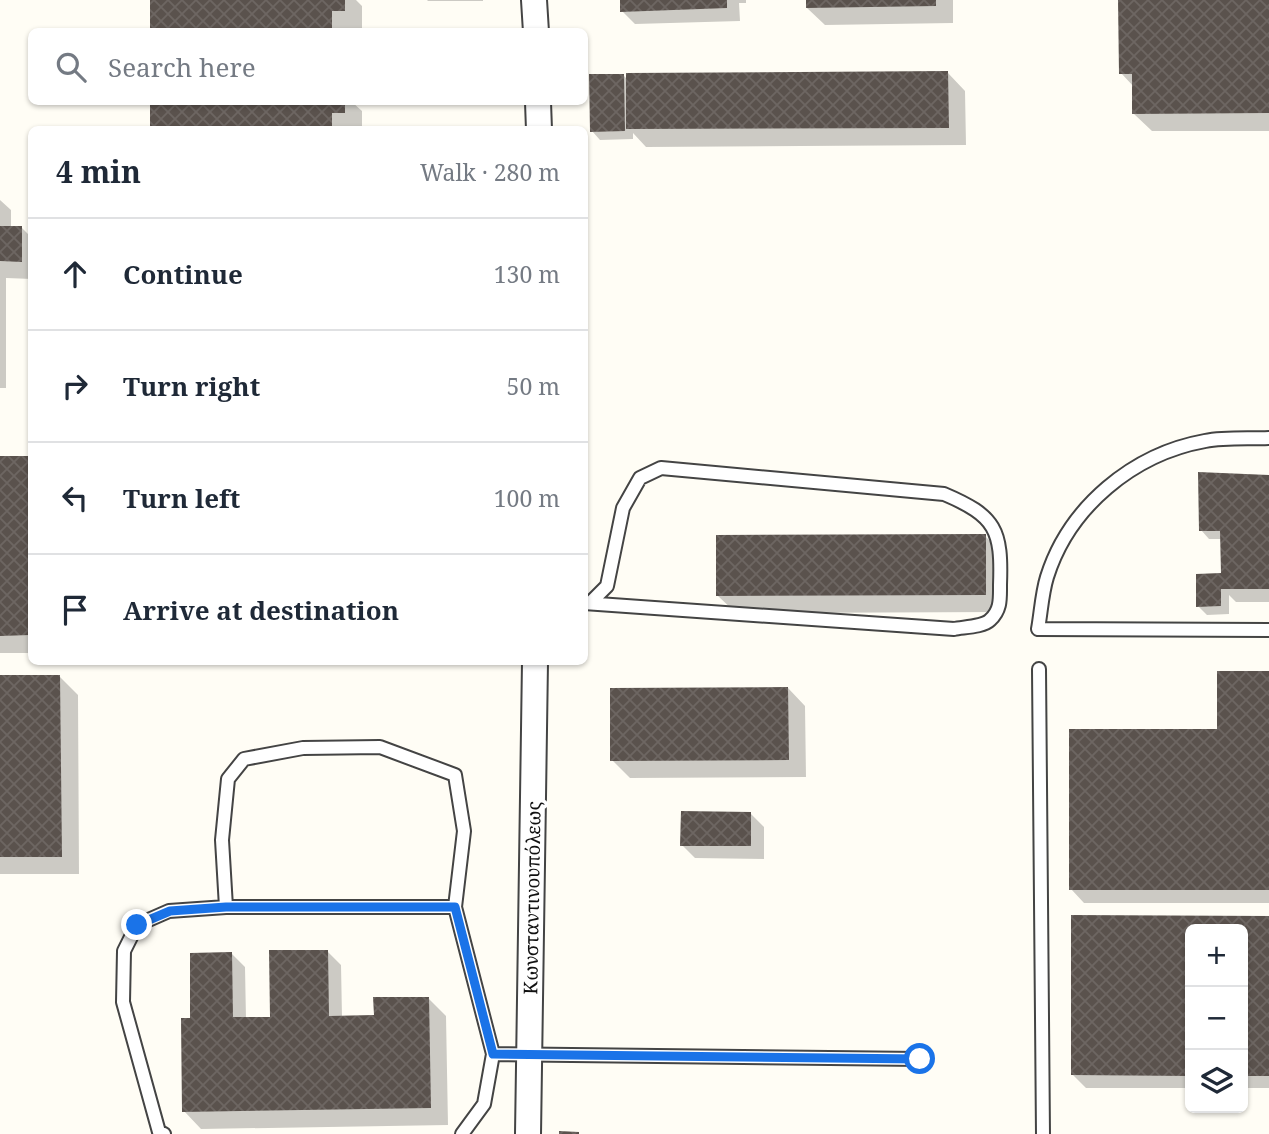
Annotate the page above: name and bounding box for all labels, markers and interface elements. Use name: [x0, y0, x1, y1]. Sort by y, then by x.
search box: [28, 28, 588, 105]
icon: search: [52, 48, 90, 86]
text: Search here: [108, 49, 256, 85]
text: 4 min: [56, 151, 141, 192]
text: Walk · 280 m: [420, 156, 560, 188]
icon: ahead: [56, 255, 94, 293]
text: Continue: [123, 256, 243, 292]
text: 130 m: [494, 258, 560, 290]
icon: right: [56, 367, 94, 405]
text: Turn right: [123, 368, 260, 404]
text: 50 m: [507, 370, 560, 402]
icon: left: [56, 479, 94, 517]
text: Turn left: [123, 480, 240, 516]
text: 100 m: [494, 482, 560, 514]
icon: arrive: [56, 591, 94, 629]
text: Arrive at destination: [123, 592, 399, 628]
street label: Κωνσταντινουπόλεως: [517, 801, 547, 995]
route end: [121, 909, 152, 940]
map controls: [1185, 924, 1248, 1113]
button: +: [1185, 924, 1248, 987]
button: −: [1185, 987, 1248, 1050]
route start: [904, 1043, 935, 1074]
button: layers: [1185, 1050, 1248, 1113]

